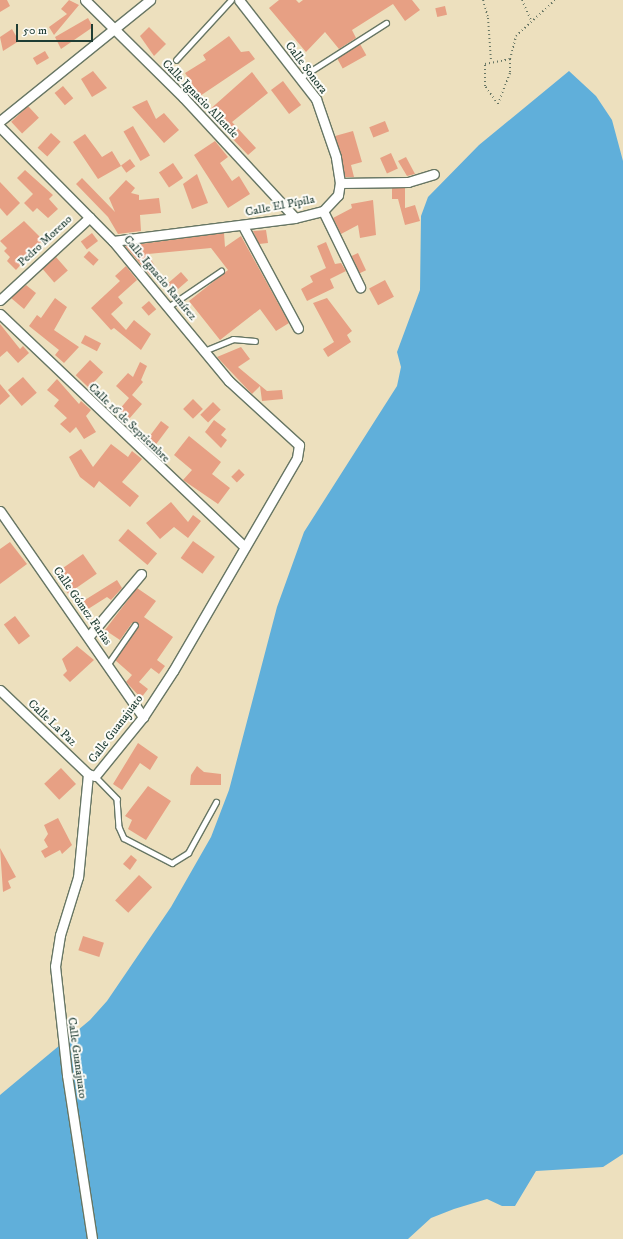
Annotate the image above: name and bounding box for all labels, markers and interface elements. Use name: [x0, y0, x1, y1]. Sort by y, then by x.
scale bar: [18, 16, 95, 42]
text: 50 m: [23, 23, 47, 38]
street label: Calle Sonora: [282, 39, 330, 97]
street label: Calle Ignacio Allende: [159, 57, 241, 141]
street label: Calle El Pípila: [244, 192, 316, 220]
street label: Pedro Moreno: [15, 212, 75, 270]
street label: Calle Ignacio Ramírez: [120, 233, 200, 323]
street label: Calle 16 de Septiembre: [85, 380, 173, 466]
street label: Calle Gómez Farias: [50, 564, 114, 648]
street label: Calle Guanajuato: [86, 692, 146, 766]
street label: Calle La Paz: [25, 697, 79, 749]
street label: Calle Guanajuato: [64, 1016, 90, 1100]

